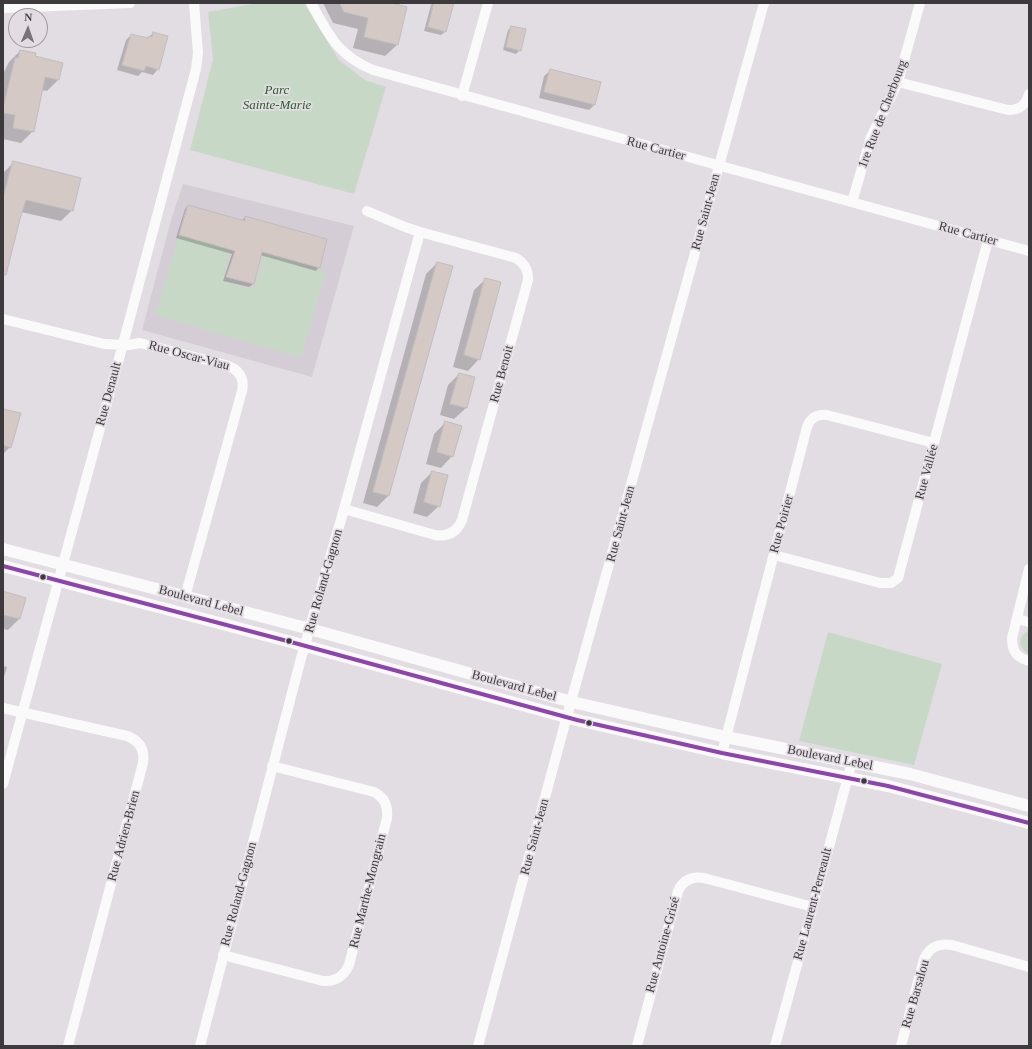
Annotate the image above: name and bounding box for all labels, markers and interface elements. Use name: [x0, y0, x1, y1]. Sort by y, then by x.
north arrow: [8, 8, 48, 48]
text: N: [24, 11, 33, 23]
street label: 1re Rue de Cherbourg: [855, 58, 911, 170]
park label: Parc Sainte-Marie: [243, 83, 311, 114]
street label: Rue Cartier: [625, 134, 687, 164]
street label: Rue Saint-Jean: [688, 172, 724, 252]
street label: Rue Cartier: [937, 219, 999, 249]
street label: Rue Oscar-Viau: [147, 338, 231, 374]
street label: Rue Benoit: [487, 344, 517, 404]
street label: Rue Denault: [93, 360, 125, 428]
street label: Rue Vallée: [912, 443, 942, 501]
street label: Rue Saint-Jean: [603, 484, 639, 564]
street label: Rue Poirier: [767, 493, 797, 555]
street label: Rue Roland-Gagnon: [302, 527, 346, 635]
unlabelled marker: [38, 572, 48, 582]
street label: Boulevard Lebel: [157, 582, 245, 620]
unlabelled marker: [284, 636, 294, 646]
street label: Boulevard Lebel: [470, 667, 558, 705]
unlabelled marker: [584, 718, 594, 728]
street label: Boulevard Lebel: [786, 742, 874, 774]
unlabelled marker: [859, 776, 869, 786]
street label: Rue Adrien-Brien: [104, 789, 144, 883]
street label: Rue Saint-Jean: [517, 797, 553, 877]
street label: Rue Marthe-Mongrain: [346, 832, 390, 950]
street label: Rue Roland-Gagnon: [218, 840, 260, 948]
street label: Rue Laurent-Perreault: [790, 846, 836, 962]
street label: Rue Antoine-Grisé: [643, 895, 683, 995]
street label: Rue Barsalou: [899, 958, 933, 1030]

